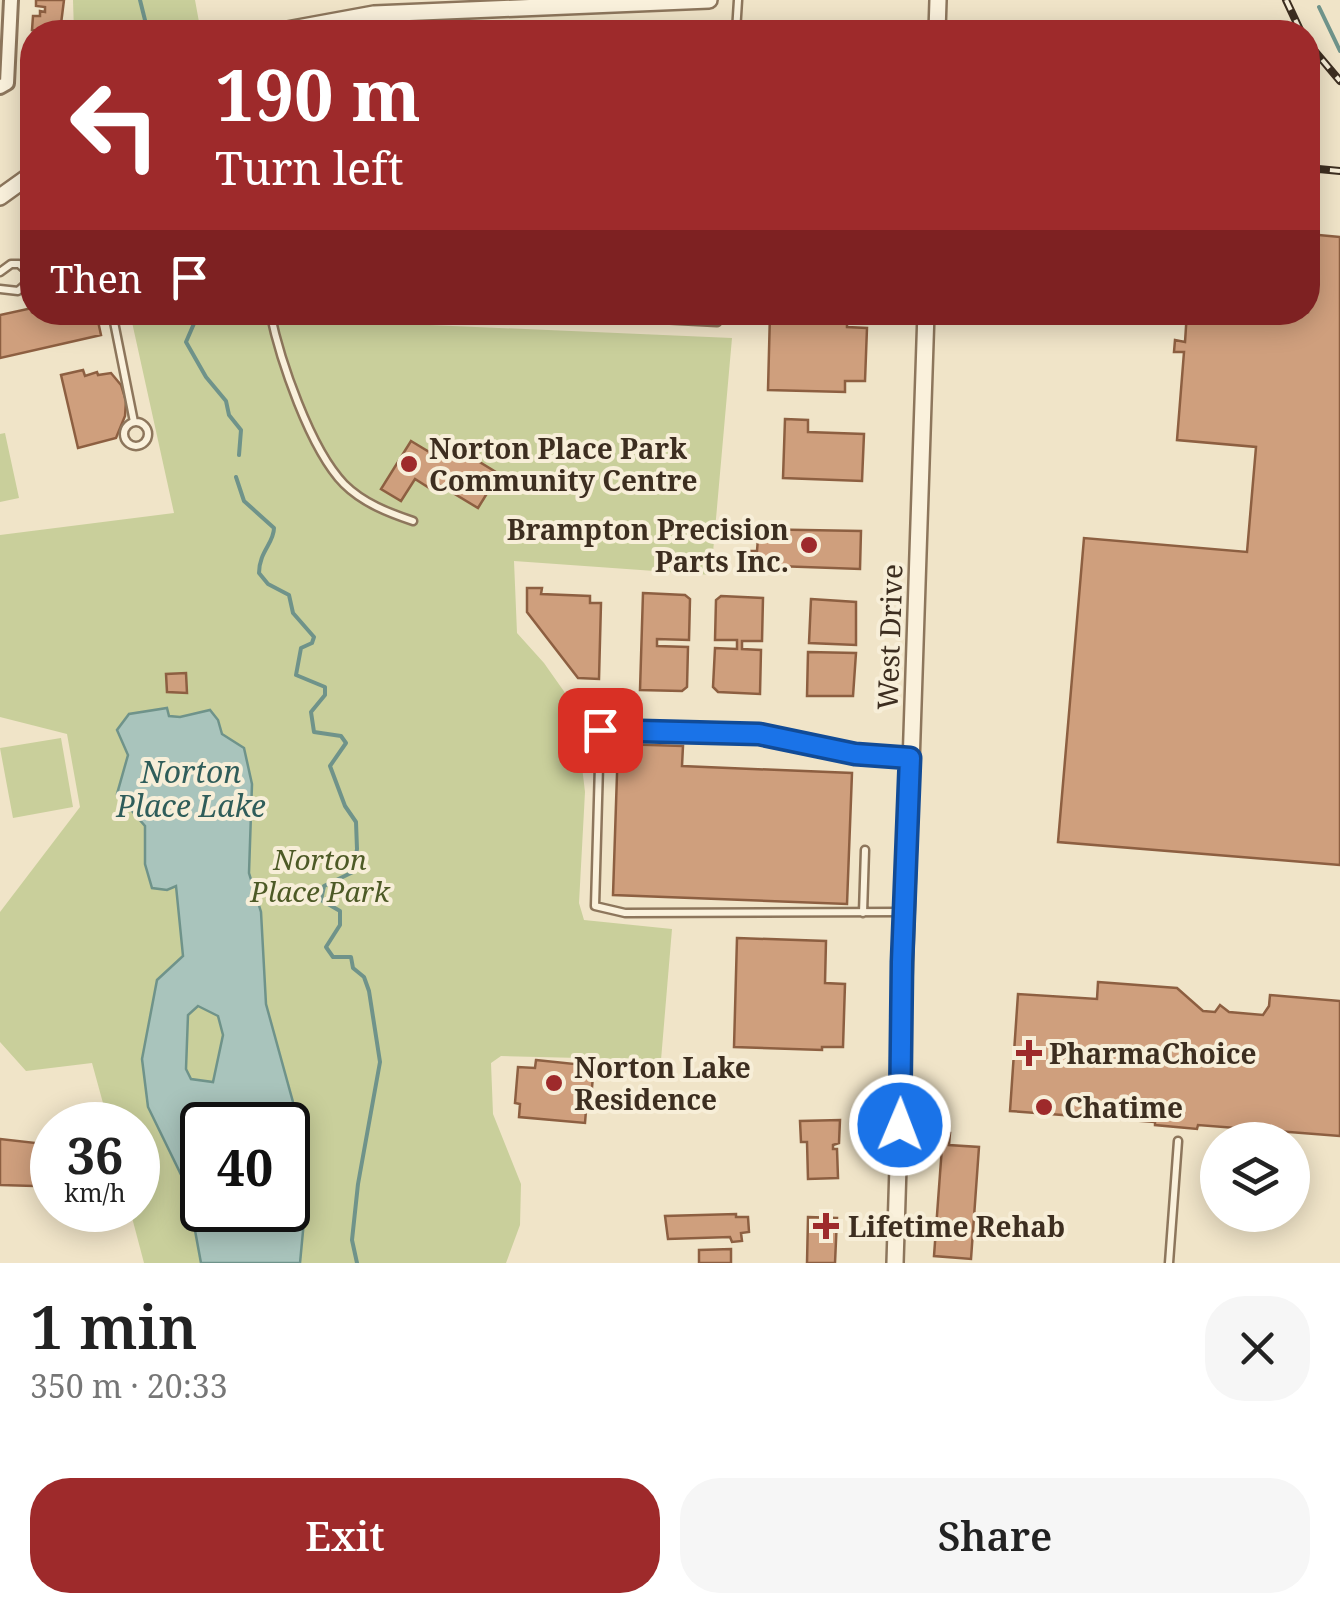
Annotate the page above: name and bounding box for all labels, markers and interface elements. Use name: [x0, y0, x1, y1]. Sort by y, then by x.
text: 190 m: [215, 46, 421, 142]
icon: left: [50, 60, 180, 190]
text: Turn left: [215, 137, 404, 198]
icon: arrive: [162, 250, 217, 305]
text: Then: [50, 252, 142, 304]
place label: Norton Place Park Community Centre: [429, 429, 698, 499]
marker: Norton Place Park Community Centre: [398, 453, 420, 475]
place label: Brampton Precision Parts Inc.: [507, 510, 789, 580]
marker: Brampton Precision Parts Inc.: [798, 534, 820, 556]
street label: West Drive: [867, 563, 911, 711]
pin: [558, 688, 643, 773]
icon: arrive: [573, 703, 628, 758]
water label: Norton Place Lake: [115, 751, 266, 826]
park label: Norton Place Park: [249, 840, 391, 910]
place label: PharmaChoice: [1049, 1034, 1257, 1072]
marker: PharmaChoice: [1018, 1042, 1040, 1064]
place label: Norton Lake Residence: [574, 1048, 751, 1118]
marker: Norton Lake Residence: [543, 1072, 565, 1094]
position arrow: [848, 1073, 952, 1177]
place label: Chatime: [1064, 1088, 1183, 1126]
marker: Chatime: [1033, 1096, 1055, 1118]
speed limit sign: 40: [180, 1102, 310, 1232]
text: 36: [67, 1121, 123, 1189]
map controls: [1200, 1122, 1310, 1232]
button: layers: [1200, 1122, 1310, 1232]
text: km/h: [64, 1175, 126, 1209]
place label: Lifetime Rehab: [848, 1207, 1065, 1245]
marker: Lifetime Rehab: [813, 1213, 839, 1239]
text: 1 min: [30, 1285, 198, 1367]
button: close: [1205, 1296, 1310, 1401]
text: 350 m · 20:33: [30, 1364, 228, 1407]
button: Exit: [30, 1478, 660, 1593]
button: Share: [680, 1478, 1310, 1593]

